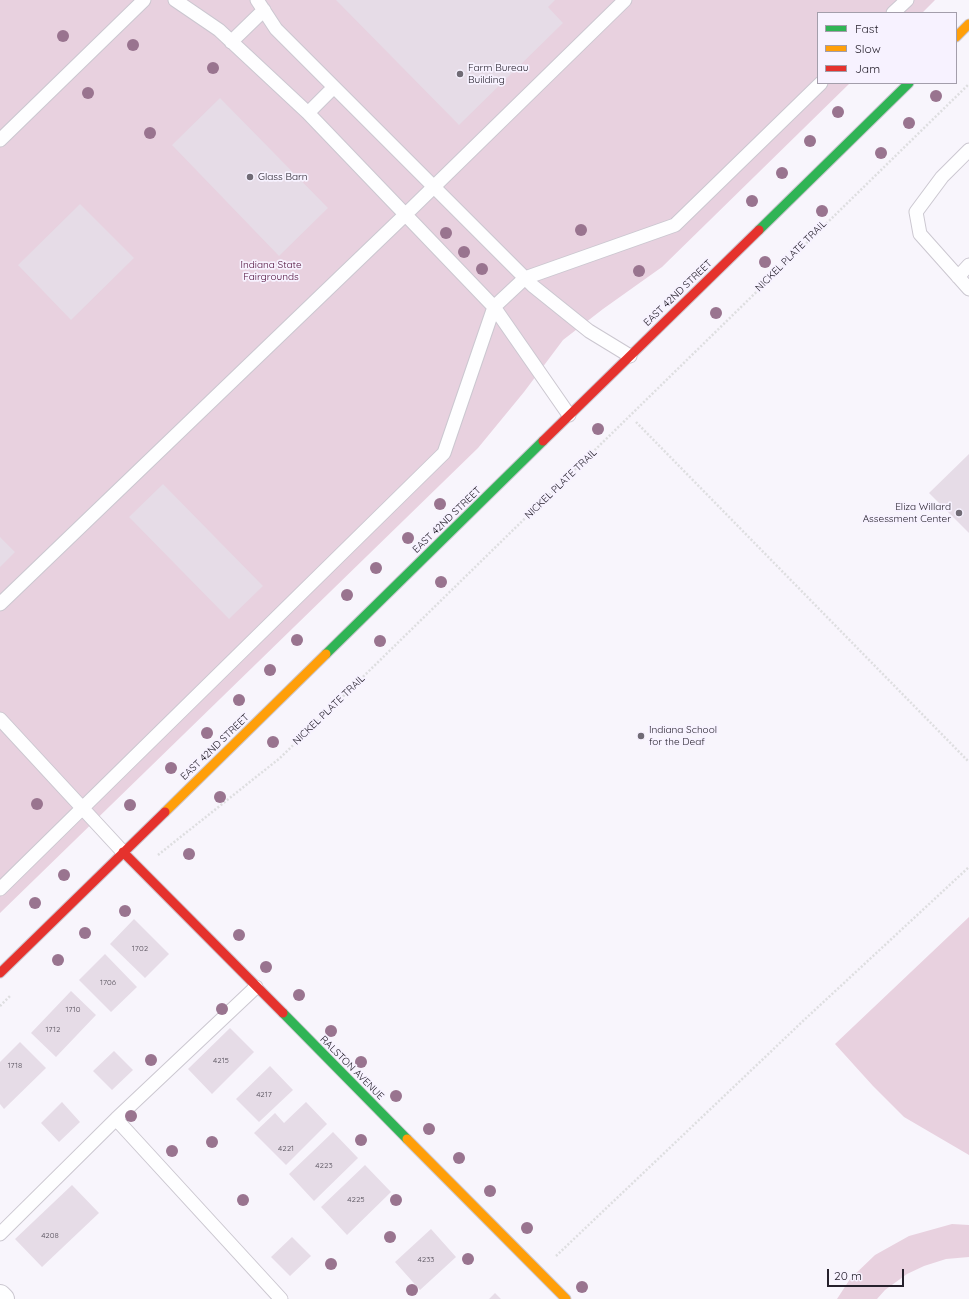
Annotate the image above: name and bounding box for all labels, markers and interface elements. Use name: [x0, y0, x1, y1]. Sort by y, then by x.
legend: [817, 12, 957, 84]
text: Fast: [855, 21, 879, 36]
text: Slow: [855, 41, 881, 56]
text: Jam: [855, 61, 880, 76]
place label: Farm Bureau Building: [468, 62, 528, 86]
marker: Farm Bureau Building: [455, 69, 465, 79]
place label: Glass Barn: [258, 171, 308, 183]
marker: Glass Barn: [245, 172, 255, 182]
street label: NICKEL PLATE TRAIL: [753, 218, 829, 294]
street label: EAST 42ND STREET: [641, 257, 715, 329]
park label: Indiana State Fairgrounds: [240, 259, 302, 282]
street label: NICKEL PLATE TRAIL: [522, 447, 600, 521]
street label: EAST 42ND STREET: [410, 484, 484, 556]
place label: Eliza Willard Assessment Center: [863, 501, 951, 524]
marker: Eliza Willard Assessment Center: [954, 508, 964, 518]
street label: NICKEL PLATE TRAIL: [290, 673, 368, 747]
street label: EAST 42ND STREET: [178, 711, 252, 783]
place label: Indiana School for the Deaf: [649, 724, 717, 748]
marker: Indiana School for the Deaf: [636, 731, 646, 741]
house number: 1702: [132, 944, 148, 954]
house number: 1706: [100, 978, 116, 988]
house number: 1710: [65, 1005, 81, 1015]
house number: 1712: [46, 1025, 60, 1035]
street label: RALSTON AVENUE: [317, 1033, 387, 1103]
house number: 4215: [213, 1056, 229, 1066]
house number: 1718: [8, 1061, 22, 1071]
house number: 4217: [256, 1090, 272, 1100]
house number: 4221: [278, 1144, 294, 1154]
house number: 4223: [315, 1161, 333, 1171]
house number: 4225: [347, 1195, 365, 1205]
house number: 4208: [41, 1231, 59, 1241]
house number: 4233: [417, 1255, 435, 1265]
scale bar: [829, 1261, 906, 1287]
text: 20 m: [834, 1268, 862, 1283]

